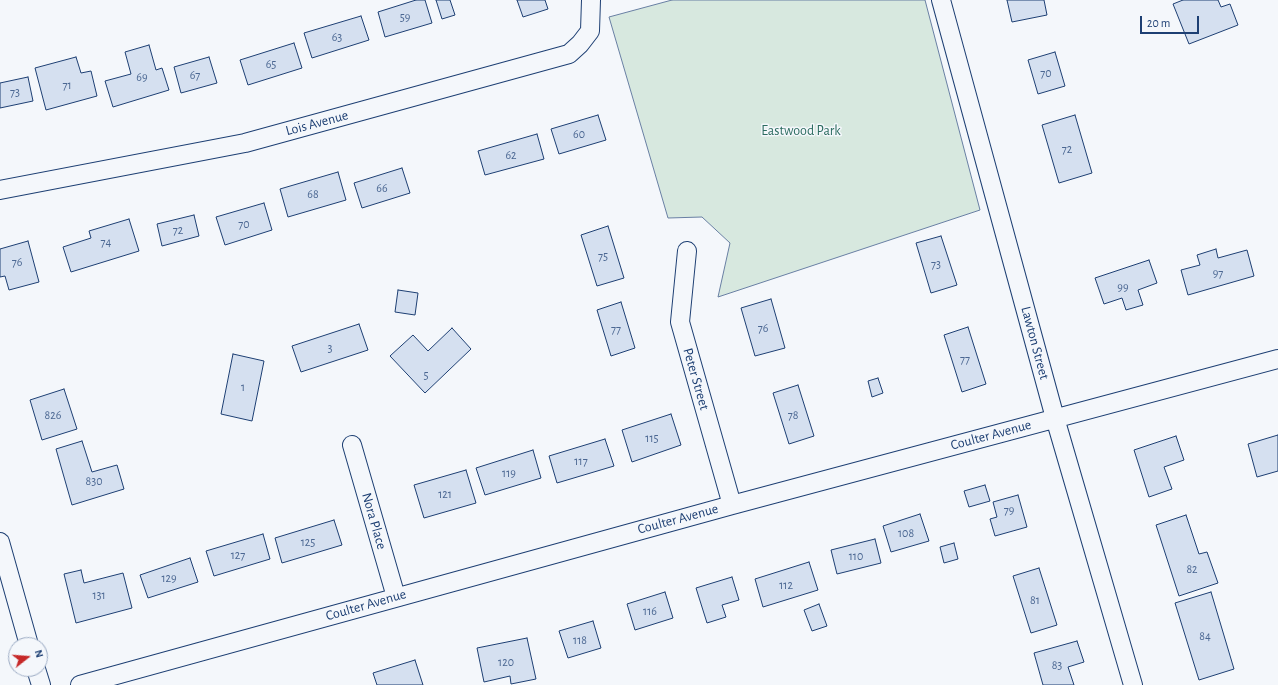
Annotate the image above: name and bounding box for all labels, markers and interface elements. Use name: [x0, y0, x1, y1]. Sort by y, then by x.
scale bar: [1142, 8, 1201, 34]
house number: 59: [400, 10, 410, 24]
text: 20 m: [1147, 17, 1170, 29]
house number: 63: [332, 30, 342, 44]
house number: 65: [266, 57, 276, 71]
house number: 70: [1040, 66, 1052, 80]
house number: 67: [190, 68, 200, 82]
house number: 69: [136, 70, 148, 84]
house number: 71: [62, 78, 72, 92]
house number: 73: [10, 85, 20, 99]
street label: Lois Avenue: [284, 107, 350, 139]
park label: Eastwood Park: [761, 123, 841, 139]
house number: 60: [573, 127, 585, 141]
house number: 72: [1062, 142, 1072, 156]
house number: 62: [505, 148, 517, 162]
house number: 66: [376, 181, 388, 195]
house number: 68: [307, 187, 319, 201]
house number: 70: [238, 217, 250, 231]
house number: 72: [173, 223, 183, 237]
house number: 74: [101, 235, 111, 249]
house number: 75: [598, 249, 608, 263]
house number: 76: [12, 255, 22, 269]
house number: 73: [931, 257, 941, 271]
house number: 97: [1213, 266, 1223, 280]
house number: 99: [1117, 280, 1129, 294]
street label: Lawton Street: [1017, 305, 1053, 381]
house number: 76: [758, 321, 768, 335]
house number: 77: [611, 322, 621, 336]
house number: 3: [328, 341, 332, 355]
street label: Peter Street: [679, 346, 713, 412]
house number: 77: [960, 352, 970, 366]
house number: 5: [423, 368, 429, 382]
house number: 1: [241, 380, 245, 394]
house number: 826: [45, 408, 61, 422]
house number: 78: [788, 408, 798, 422]
street label: Coulter Avenue: [949, 416, 1033, 454]
house number: 115: [645, 431, 659, 445]
house number: 117: [574, 454, 588, 468]
house number: 119: [502, 466, 516, 480]
house number: 830: [86, 474, 102, 488]
house number: 121: [438, 487, 452, 501]
street label: Nora Place: [358, 491, 390, 551]
street label: Coulter Avenue: [636, 500, 720, 538]
house number: 79: [1004, 503, 1014, 517]
house number: 108: [898, 526, 914, 540]
house number: 125: [301, 535, 315, 549]
house number: 127: [231, 548, 245, 562]
house number: 110: [849, 549, 863, 563]
house number: 82: [1186, 562, 1198, 576]
house number: 129: [161, 571, 177, 585]
house number: 112: [779, 578, 793, 592]
street label: Coulter Avenue: [324, 586, 408, 624]
house number: 131: [92, 588, 106, 602]
house number: 81: [1030, 593, 1040, 607]
house number: 116: [643, 604, 657, 618]
house number: 84: [1199, 629, 1211, 643]
house number: 118: [573, 633, 587, 647]
north arrow: [8, 637, 48, 677]
text: N: [33, 648, 45, 659]
house number: 120: [498, 655, 514, 669]
house number: 83: [1052, 658, 1062, 672]

